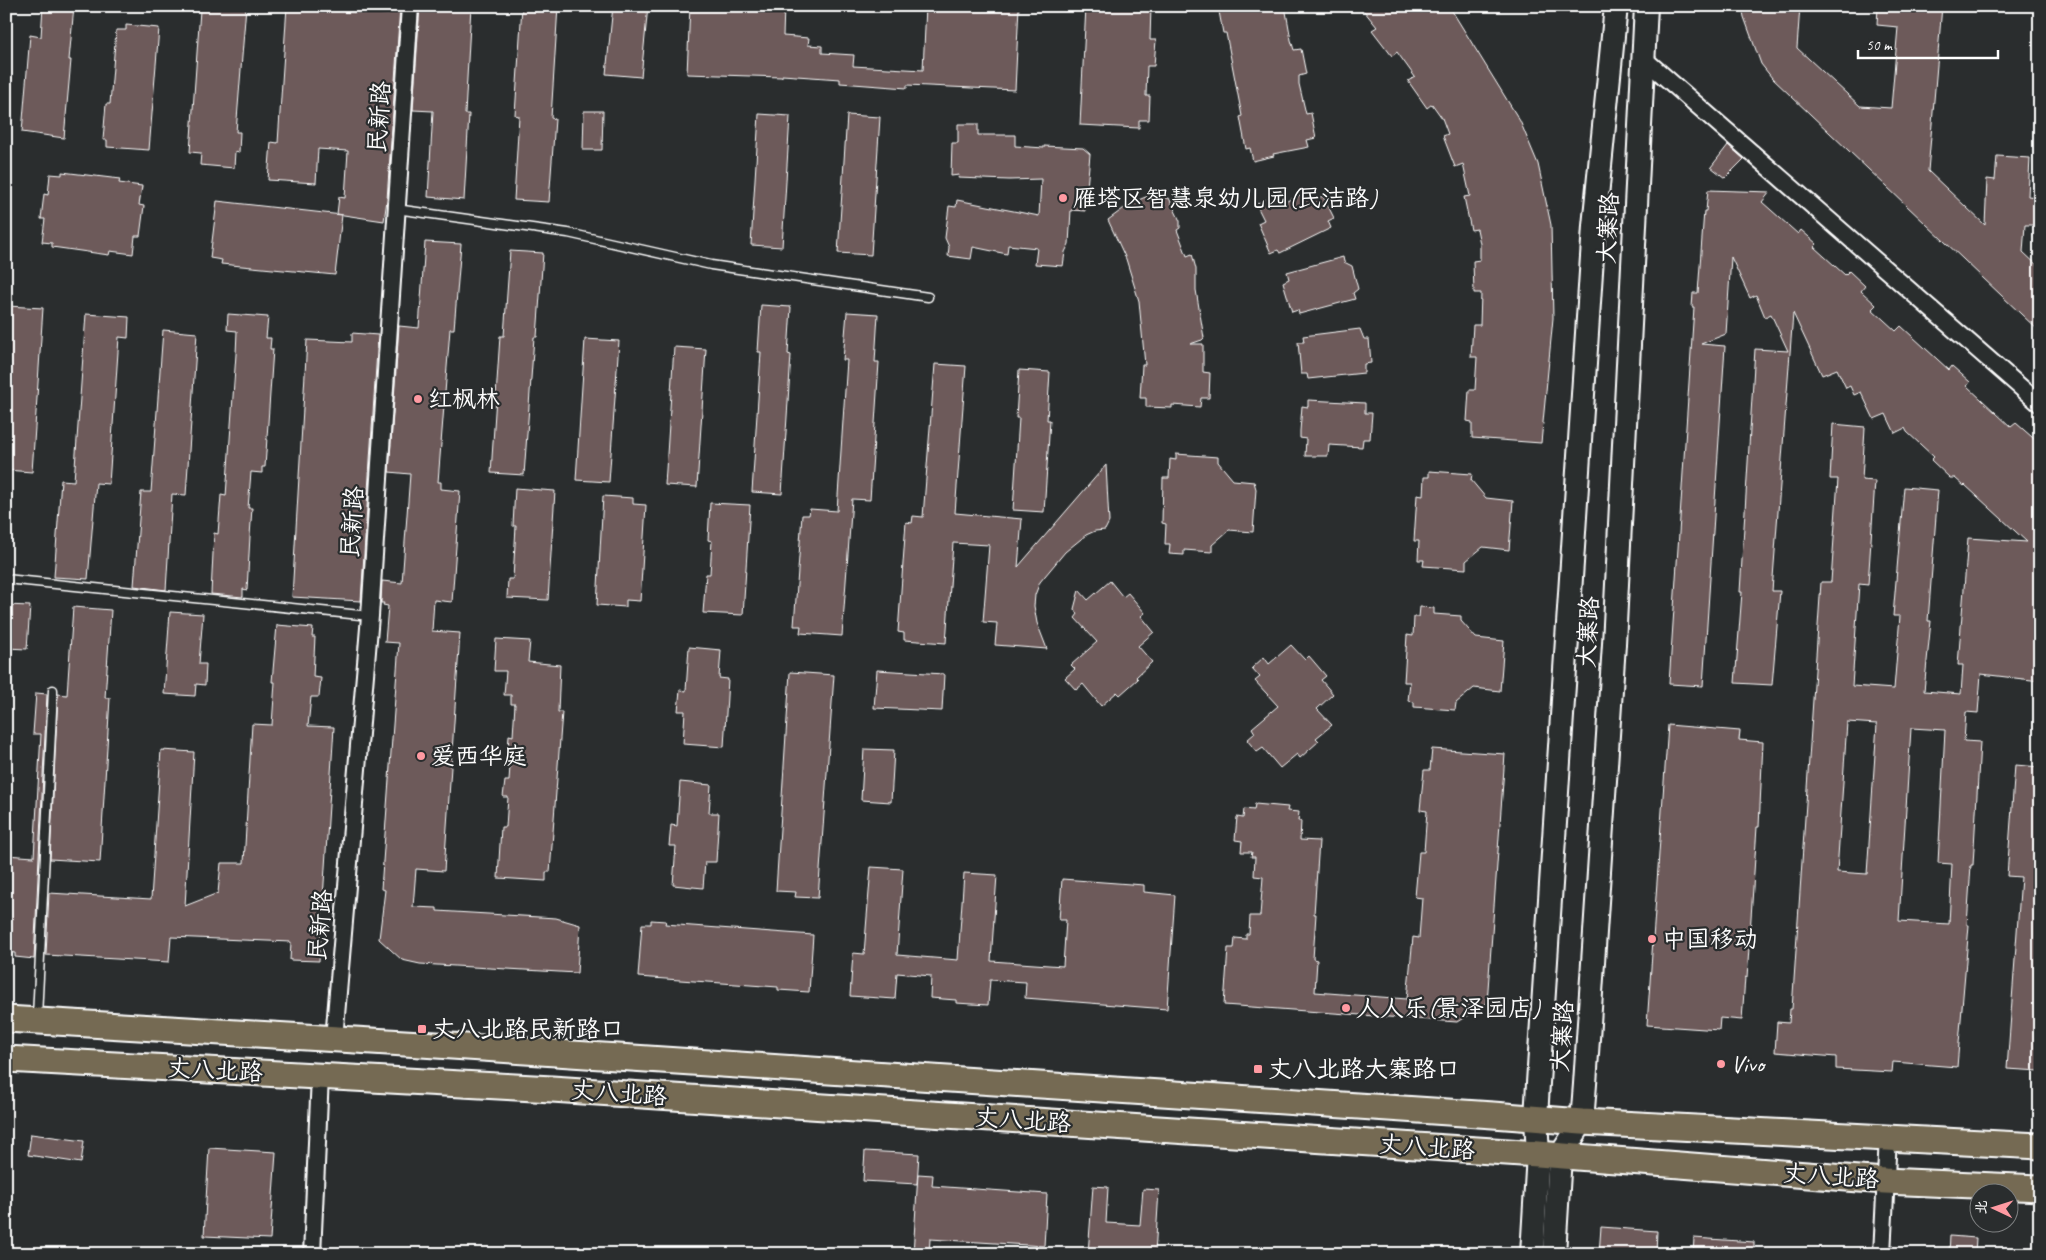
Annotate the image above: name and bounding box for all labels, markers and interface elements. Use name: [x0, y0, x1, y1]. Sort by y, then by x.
scale bar: [1858, 28, 1998, 60]
text: 50 m: [1866, 36, 1893, 55]
street label: 民新路: [362, 80, 396, 154]
place label: 雁塔区智慧泉幼儿园(民洁路): [1073, 183, 1378, 213]
street label: 大寨路: [1591, 191, 1625, 265]
marker: 雁塔区智慧泉幼儿园(民洁路): [1057, 192, 1069, 204]
place label: 红枫林: [428, 384, 500, 414]
marker: 红枫林: [412, 393, 424, 405]
street label: 民新路: [335, 485, 369, 559]
street label: 大寨路: [1571, 595, 1605, 669]
place label: 爱西华庭: [431, 741, 527, 771]
marker: 爱西华庭: [415, 750, 427, 762]
street label: 民新路: [302, 888, 338, 962]
place label: 中国移动: [1662, 924, 1758, 954]
marker: 中国移动: [1646, 933, 1658, 945]
place label: 人人乐(景泽园店): [1356, 993, 1541, 1023]
street label: 大寨路: [1545, 999, 1579, 1073]
marker: 人人乐(景泽园店): [1340, 1002, 1352, 1014]
place label: 丈八北路民新路口: [432, 1014, 624, 1044]
marker: 丈八北路民新路口: [416, 1023, 428, 1035]
place label: Vivo: [1731, 1049, 1766, 1079]
street label: 丈八北路: [166, 1053, 264, 1087]
place label: 丈八北路大寨路口: [1268, 1054, 1460, 1084]
marker: Vivo: [1715, 1058, 1727, 1070]
marker: 丈八北路大寨路口: [1252, 1063, 1264, 1075]
street label: 丈八北路: [570, 1075, 668, 1111]
street label: 丈八北路: [974, 1102, 1072, 1138]
street label: 丈八北路: [1378, 1129, 1476, 1165]
street label: 丈八北路: [1782, 1158, 1880, 1194]
north arrow: [1968, 1182, 2018, 1232]
text: 北: [1973, 1200, 1990, 1215]

